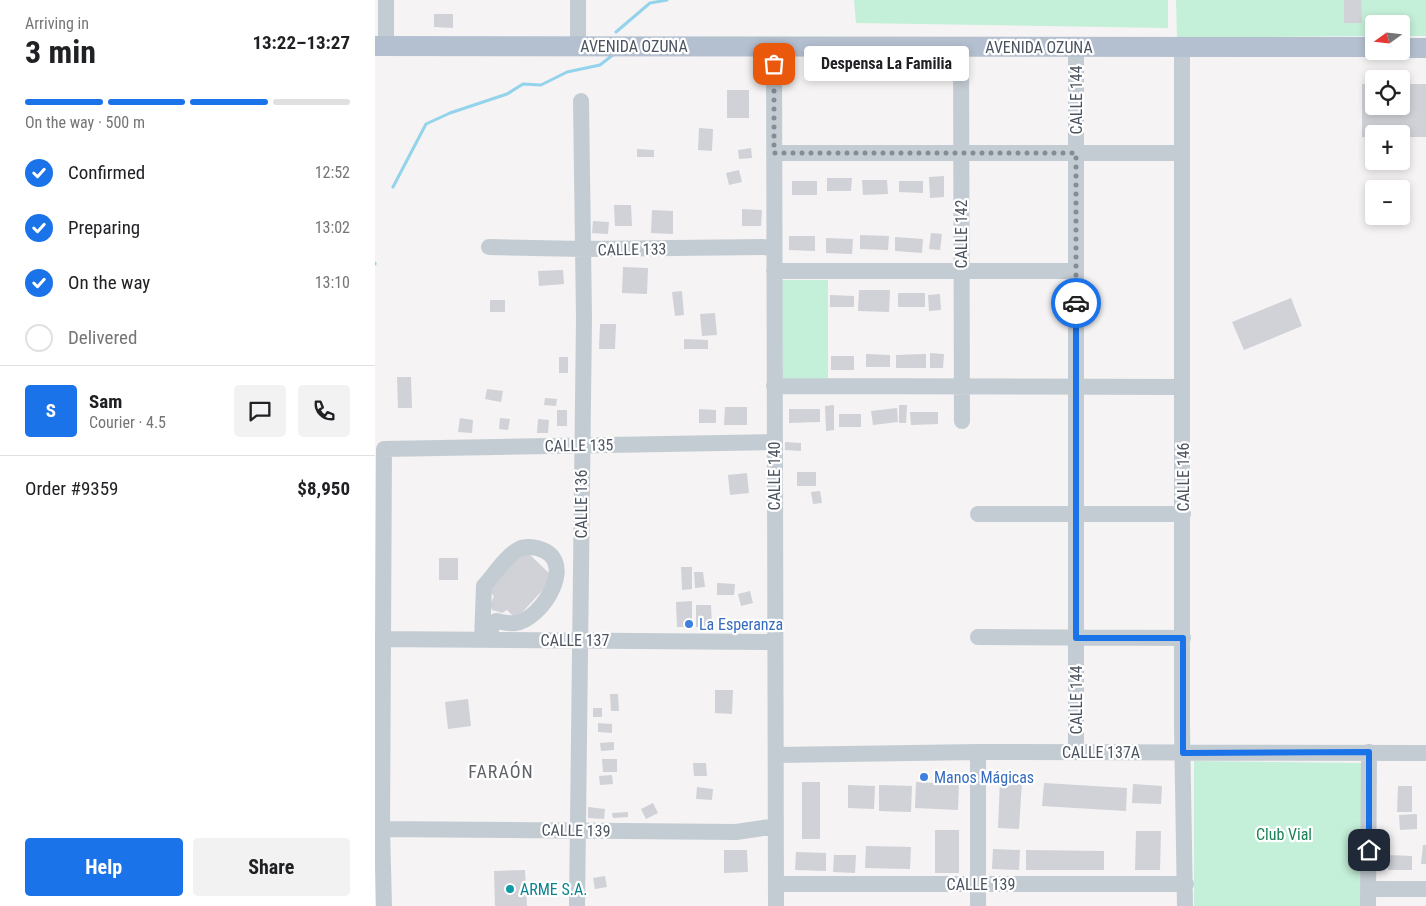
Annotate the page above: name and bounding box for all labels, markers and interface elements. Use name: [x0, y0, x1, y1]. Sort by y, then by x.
text: Arriving in: [25, 14, 89, 33]
north arrow: [1365, 15, 1410, 60]
map controls: [1365, 15, 1410, 225]
text: 13:22–13:27: [252, 31, 350, 54]
text: 3 min: [25, 33, 96, 71]
street label: AVENIDA OZUNA: [580, 37, 688, 56]
street label: AVENIDA OZUNA: [985, 38, 1093, 57]
pin: [753, 43, 795, 85]
callout: Despensa La Familia: [804, 46, 969, 82]
icon: bag: [760, 50, 788, 78]
text: Despensa La Familia: [821, 54, 952, 73]
street label: CALLE 144: [1067, 65, 1086, 134]
button: locate: [1365, 70, 1410, 115]
text: On the way · 500 m: [25, 113, 145, 132]
button: +: [1365, 125, 1410, 170]
icon: check: [25, 159, 53, 187]
text: Confirmed: [68, 161, 145, 184]
text: 12:52: [315, 163, 350, 182]
button: −: [1365, 180, 1410, 225]
street label: CALLE 142: [952, 199, 971, 268]
icon: check: [25, 214, 53, 242]
text: Preparing: [68, 216, 140, 239]
text: 13:02: [315, 218, 350, 237]
street label: CALLE 133: [597, 239, 667, 260]
icon: check: [25, 269, 53, 297]
text: On the way: [68, 271, 150, 294]
text: 13:10: [315, 273, 350, 292]
courier: [1051, 278, 1101, 328]
icon: car: [1062, 289, 1090, 317]
text: Delivered: [68, 326, 137, 349]
button: chat: [234, 385, 286, 437]
button: phone: [298, 385, 350, 437]
text: Sam: [89, 390, 122, 413]
text: S: [46, 399, 56, 422]
text: Courier · 4.5: [89, 413, 166, 432]
street label: CALLE 135: [544, 435, 614, 456]
street label: CALLE 140: [765, 442, 784, 510]
street label: CALLE 146: [1174, 442, 1193, 511]
street label: CALLE 136: [572, 469, 591, 538]
text: Order #9359: [25, 477, 118, 500]
text: $8,950: [297, 477, 350, 500]
place label: La Esperanza: [699, 615, 783, 634]
marker: La Esperanza: [683, 618, 695, 630]
street label: CALLE 137: [541, 631, 610, 650]
street label: CALLE 144: [1067, 665, 1086, 734]
street label: CALLE 137A: [1062, 743, 1140, 762]
district label: FARAÓN: [468, 761, 534, 782]
place label: Manos Mágicas: [934, 768, 1034, 787]
marker: Manos Mágicas: [918, 771, 930, 783]
street label: CALLE 139: [541, 820, 611, 841]
park label: Club Vial: [1256, 825, 1312, 844]
pin: [1348, 829, 1390, 871]
icon: home: [1355, 836, 1383, 864]
button: Help: [25, 838, 183, 896]
button: Share: [193, 838, 350, 896]
street label: CALLE 139: [947, 875, 1015, 894]
place label: ARME S.A.: [520, 880, 587, 899]
marker: ARME S.A.: [504, 883, 516, 895]

